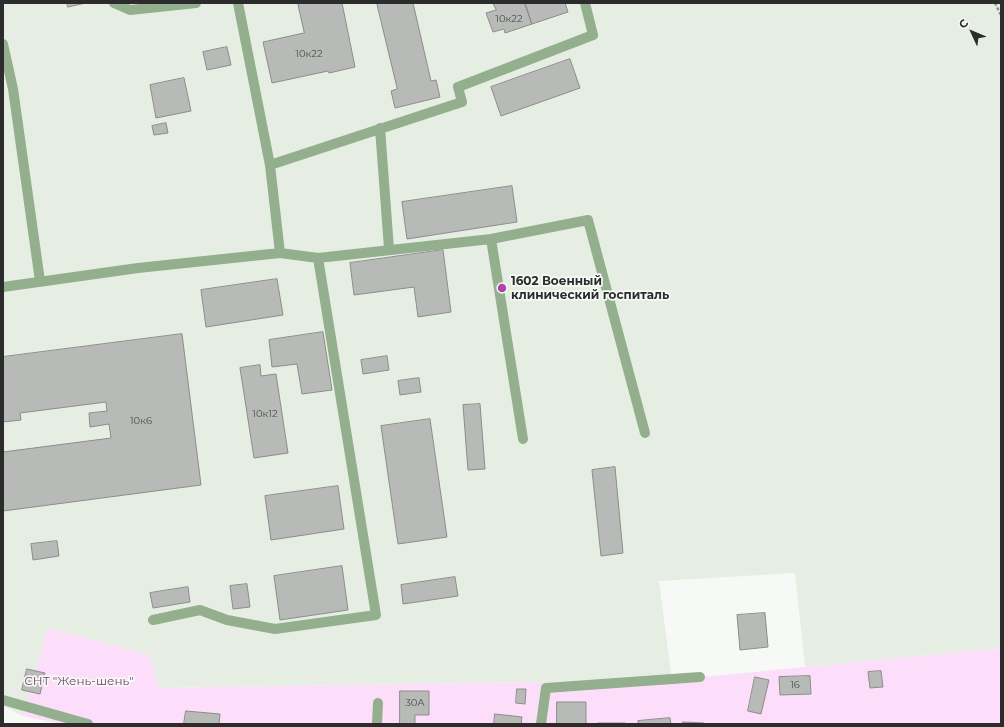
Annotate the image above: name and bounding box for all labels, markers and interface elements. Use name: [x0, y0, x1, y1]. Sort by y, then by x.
north arrow: [952, 12, 992, 52]
house number: 10к22: [495, 13, 523, 25]
text: С: [956, 16, 971, 31]
house number: 10к22: [295, 48, 323, 60]
place label: 1602 Военный клинический госпиталь: [511, 274, 669, 302]
marker: 1602 Военный клинический госпиталь: [496, 282, 508, 294]
house number: 10к12: [252, 408, 278, 420]
house number: 10к6: [130, 415, 152, 427]
park label: СНТ "Жень-шень": [24, 674, 134, 688]
house number: 16: [790, 679, 800, 691]
house number: 30А: [405, 697, 425, 709]

